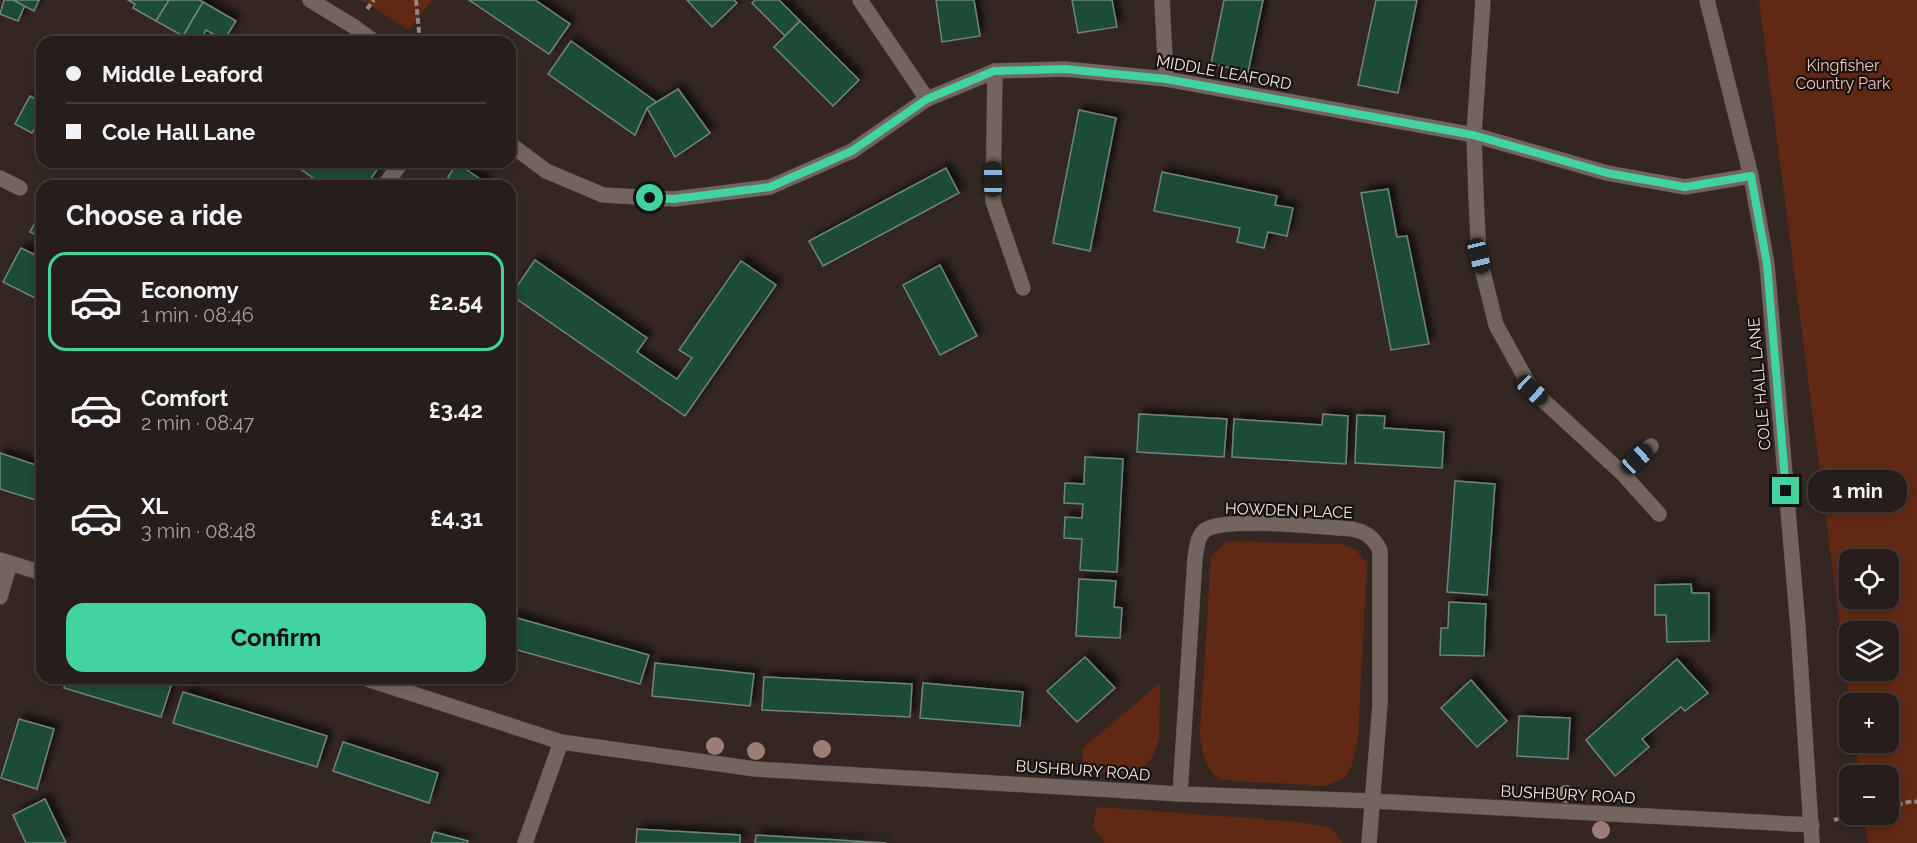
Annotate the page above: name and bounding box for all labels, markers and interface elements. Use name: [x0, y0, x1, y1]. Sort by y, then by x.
street label: MIDDLE LEAFORD: [1155, 51, 1293, 94]
park label: Kingfisher Country Park: [1795, 56, 1891, 93]
text: Middle Leaford: [102, 61, 263, 87]
text: Cole Hall Lane: [102, 119, 255, 145]
car: [984, 161, 1002, 197]
route start: [636, 184, 663, 211]
text: Choose a ride: [66, 200, 242, 231]
car: [1466, 236, 1492, 276]
icon: car: [69, 275, 123, 329]
text: Economy: [141, 277, 239, 303]
text: £2.54: [429, 289, 483, 315]
text: 1 min · 08:46: [141, 303, 254, 327]
street label: COLE HALL LANE: [1744, 317, 1775, 451]
car: [1513, 371, 1551, 409]
icon: car: [69, 383, 123, 437]
text: Comfort: [141, 385, 228, 411]
text: £3.42: [429, 397, 483, 423]
text: 2 min · 08:47: [141, 411, 254, 435]
car: [1618, 440, 1656, 478]
callout: 1 min: [1807, 470, 1906, 512]
route end: [1772, 477, 1799, 504]
text: 1 min: [1832, 479, 1883, 503]
icon: car: [69, 491, 123, 545]
text: XL: [141, 493, 168, 519]
street label: HOWDEN PLACE: [1225, 499, 1354, 522]
text: £4.31: [430, 505, 483, 531]
text: 3 min · 08:48: [141, 519, 256, 543]
map controls: [1839, 549, 1899, 825]
button: locate: [1839, 549, 1899, 609]
button: Confirm: [66, 603, 486, 672]
button: layers: [1839, 621, 1899, 681]
button: +: [1839, 693, 1899, 753]
street label: BUSHBURY ROAD: [1015, 756, 1151, 785]
button: −: [1839, 765, 1899, 825]
street label: BUSHBURY ROAD: [1500, 781, 1636, 808]

